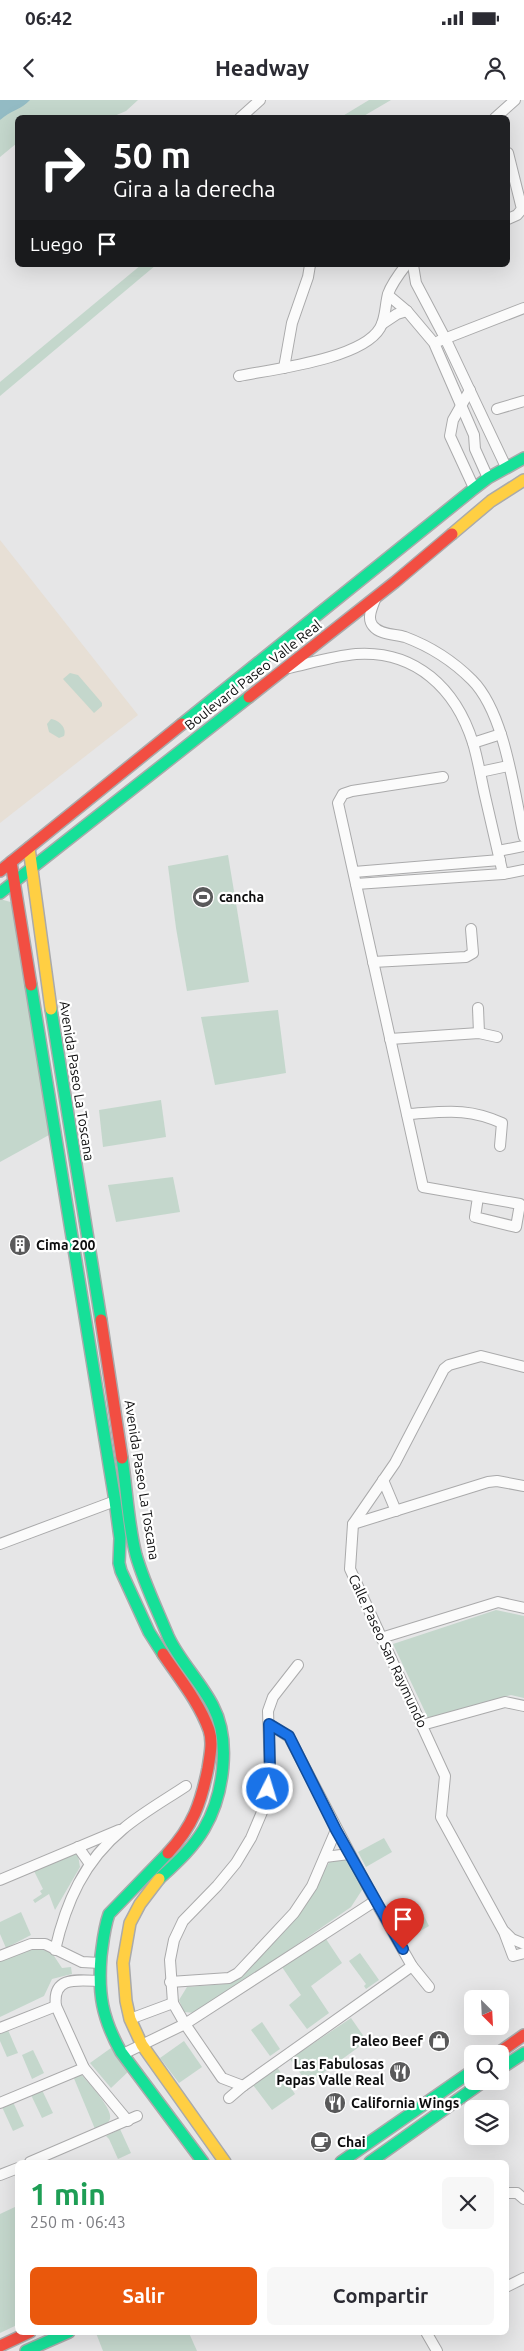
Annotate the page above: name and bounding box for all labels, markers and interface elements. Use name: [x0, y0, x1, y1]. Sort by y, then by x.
text: 06:42: [25, 7, 73, 29]
icon: back: [15, 54, 43, 82]
icon: person: [481, 54, 509, 82]
text: Headway: [215, 55, 309, 80]
icon: right: [30, 135, 95, 200]
text: 50 m: [113, 135, 191, 175]
text: Gira a la derecha: [113, 176, 276, 201]
icon: arrive: [93, 230, 121, 258]
text: Luego: [30, 233, 83, 255]
street label: Boulevard Paseo Valle Real: [181, 616, 325, 733]
sports icon: cancha: [191, 885, 215, 909]
place label: cancha: [219, 889, 264, 905]
street label: Avenida Paseo La Toscana: [56, 1000, 98, 1162]
building icon: Cima 200: [8, 1233, 32, 1257]
place label: Cima 200: [36, 1237, 96, 1253]
street label: Avenida Paseo La Toscana: [121, 1399, 163, 1561]
street label: Calle Paseo San Raymundo: [345, 1572, 431, 1730]
position arrow: [241, 1762, 293, 1814]
pin: [382, 1898, 424, 1949]
icon: arrive: [389, 1905, 417, 1933]
north arrow: [464, 1990, 509, 2035]
map controls: [464, 1990, 509, 2145]
shop icon: Paleo Beef: [427, 2029, 451, 2053]
place label: Paleo Beef: [352, 2033, 423, 2049]
button: search: [464, 2045, 509, 2090]
place label: Las Fabulosas Papas Valle Real: [276, 2056, 384, 2088]
restaurant icon: Las Fabulosas Papas Valle Real: [388, 2060, 412, 2084]
restaurant icon: California Wings: [323, 2091, 347, 2115]
place label: California Wings: [351, 2095, 460, 2111]
button: layers: [464, 2100, 509, 2145]
cafe icon: Chai: [309, 2130, 333, 2154]
place label: Chai: [337, 2134, 366, 2150]
text: 1 min: [30, 2177, 106, 2211]
button: close: [442, 2177, 494, 2229]
text: 250 m · 06:43: [30, 2213, 126, 2231]
button: Salir: [30, 2267, 257, 2325]
button: Compartir: [267, 2267, 494, 2325]

